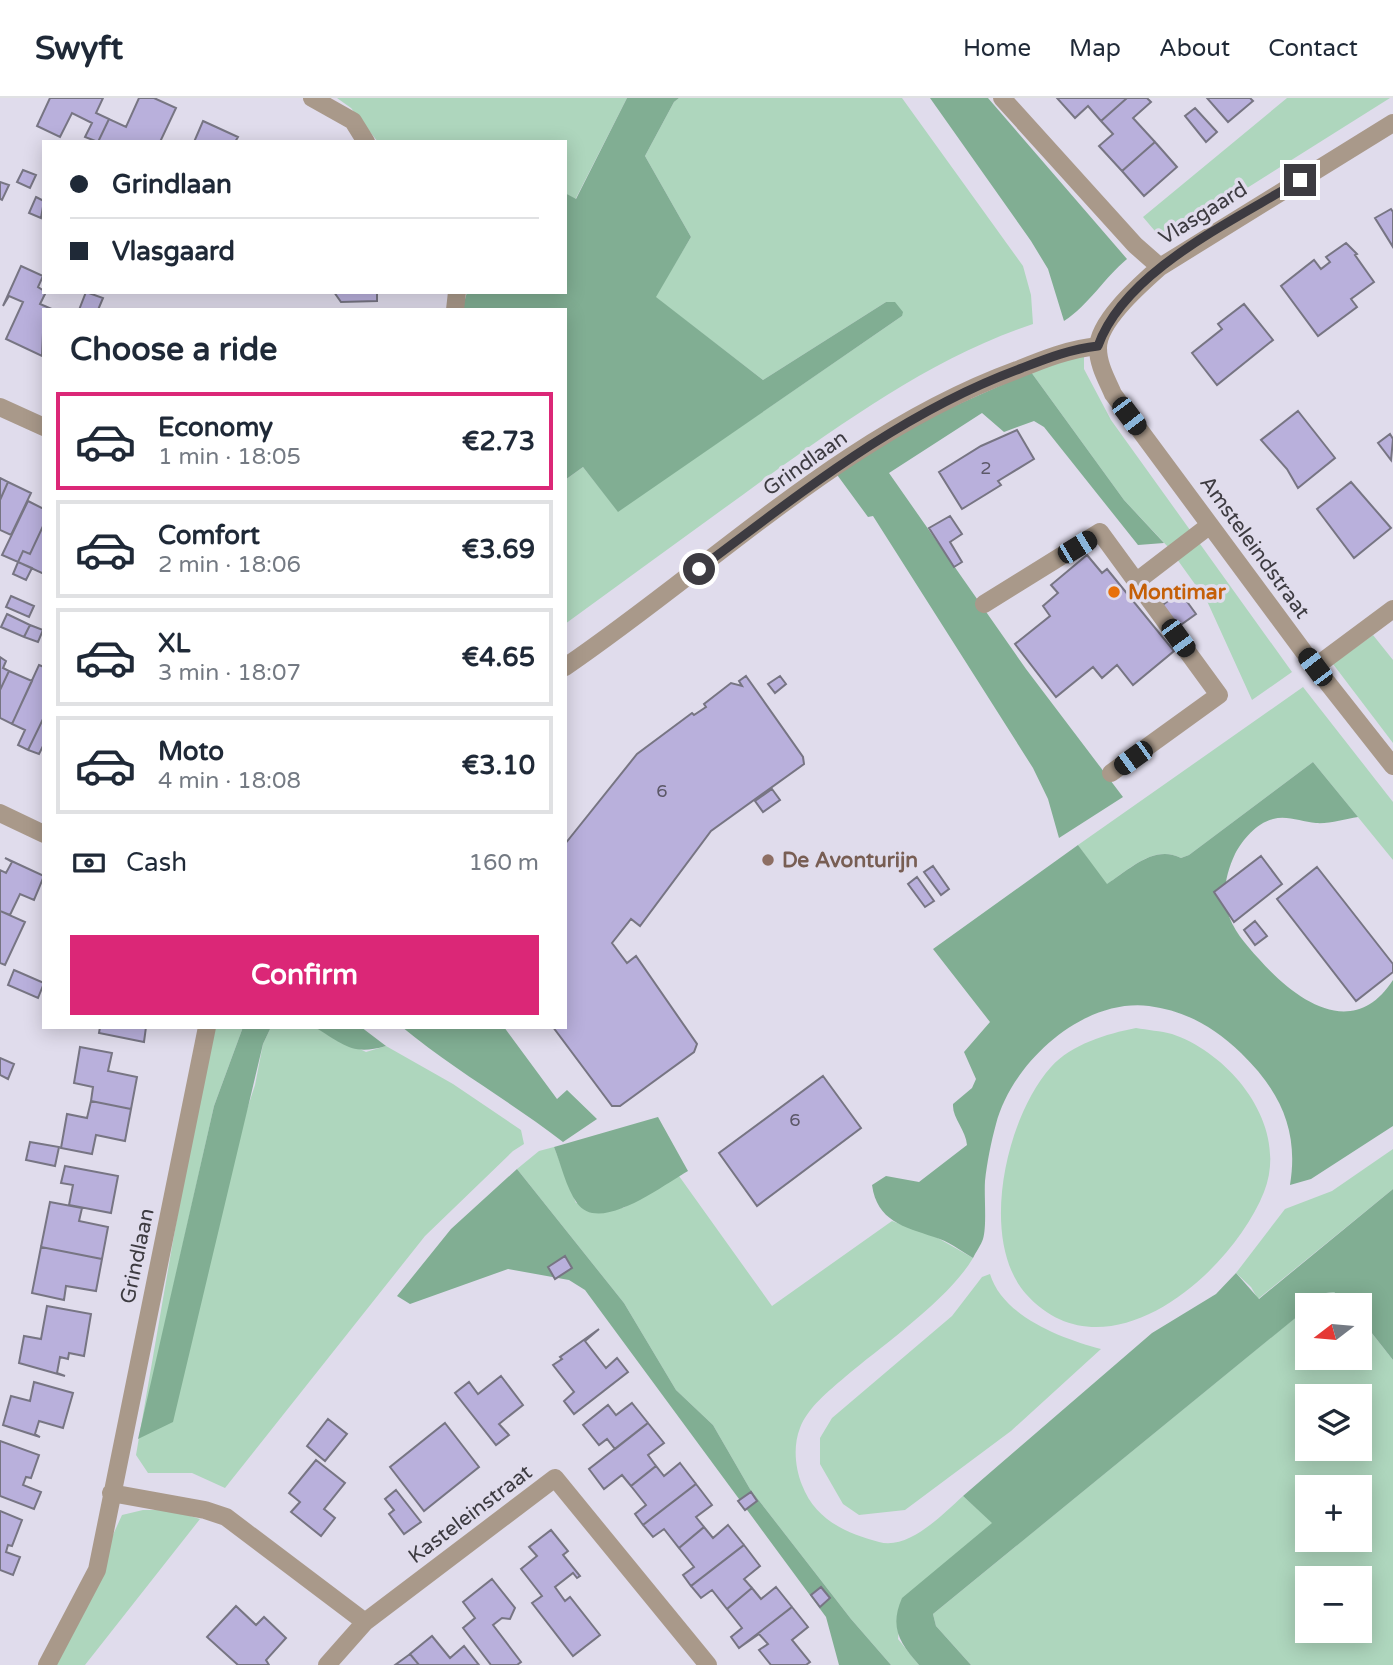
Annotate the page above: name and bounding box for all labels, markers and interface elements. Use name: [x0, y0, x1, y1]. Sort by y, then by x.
text: Swyft: [35, 29, 123, 68]
text: Home: [963, 34, 1031, 63]
text: Map: [1069, 34, 1121, 63]
text: About: [1159, 34, 1230, 63]
text: Contact: [1268, 34, 1358, 63]
route end: [1284, 164, 1316, 196]
text: Grindlaan: [112, 169, 232, 200]
street label: Vlasgaard: [1155, 176, 1252, 250]
text: Vlasgaard: [112, 236, 235, 267]
text: Choose a ride: [70, 331, 277, 369]
car: [1108, 393, 1151, 439]
icon: car: [74, 410, 137, 473]
text: Economy: [158, 412, 273, 443]
street label: Grindlaan: [758, 425, 852, 501]
text: €2.73: [462, 426, 535, 457]
text: 1 min · 18:05: [158, 443, 301, 471]
house number: 2: [980, 457, 992, 479]
street label: Amsteleindstraat: [1194, 471, 1315, 624]
icon: car: [74, 518, 137, 581]
text: Comfort: [158, 520, 260, 551]
car: [1054, 527, 1101, 567]
text: €3.69: [462, 534, 535, 565]
text: 2 min · 18:06: [158, 551, 301, 579]
route start: [683, 553, 715, 585]
place label: Montimar: [1128, 580, 1227, 605]
marker: Montimar: [1106, 584, 1122, 600]
car: [1158, 615, 1199, 661]
icon: car: [74, 626, 137, 689]
text: XL: [158, 628, 190, 659]
text: €4.65: [462, 642, 535, 673]
car: [1294, 644, 1337, 690]
text: 3 min · 18:07: [158, 659, 301, 687]
icon: car: [74, 734, 137, 797]
text: Moto: [158, 736, 224, 767]
car: [1110, 737, 1157, 779]
text: €3.10: [462, 750, 535, 781]
text: 4 min · 18:08: [158, 767, 301, 795]
house number: 6: [656, 780, 668, 802]
icon: cash: [70, 844, 108, 882]
text: Cash: [126, 847, 187, 878]
place label: De Avonturijn: [782, 848, 918, 873]
text: 160 m: [469, 849, 539, 877]
marker: De Avonturijn: [760, 852, 776, 868]
button: Confirm: [70, 935, 539, 1015]
house number: 6: [789, 1109, 801, 1131]
street label: Grindlaan: [115, 1206, 160, 1306]
north arrow: [1295, 1293, 1372, 1370]
map controls: [1295, 1293, 1372, 1643]
button: layers: [1295, 1384, 1372, 1461]
street label: Kasteleinstraat: [404, 1460, 537, 1569]
button: +: [1295, 1475, 1372, 1552]
button: −: [1295, 1566, 1372, 1643]

